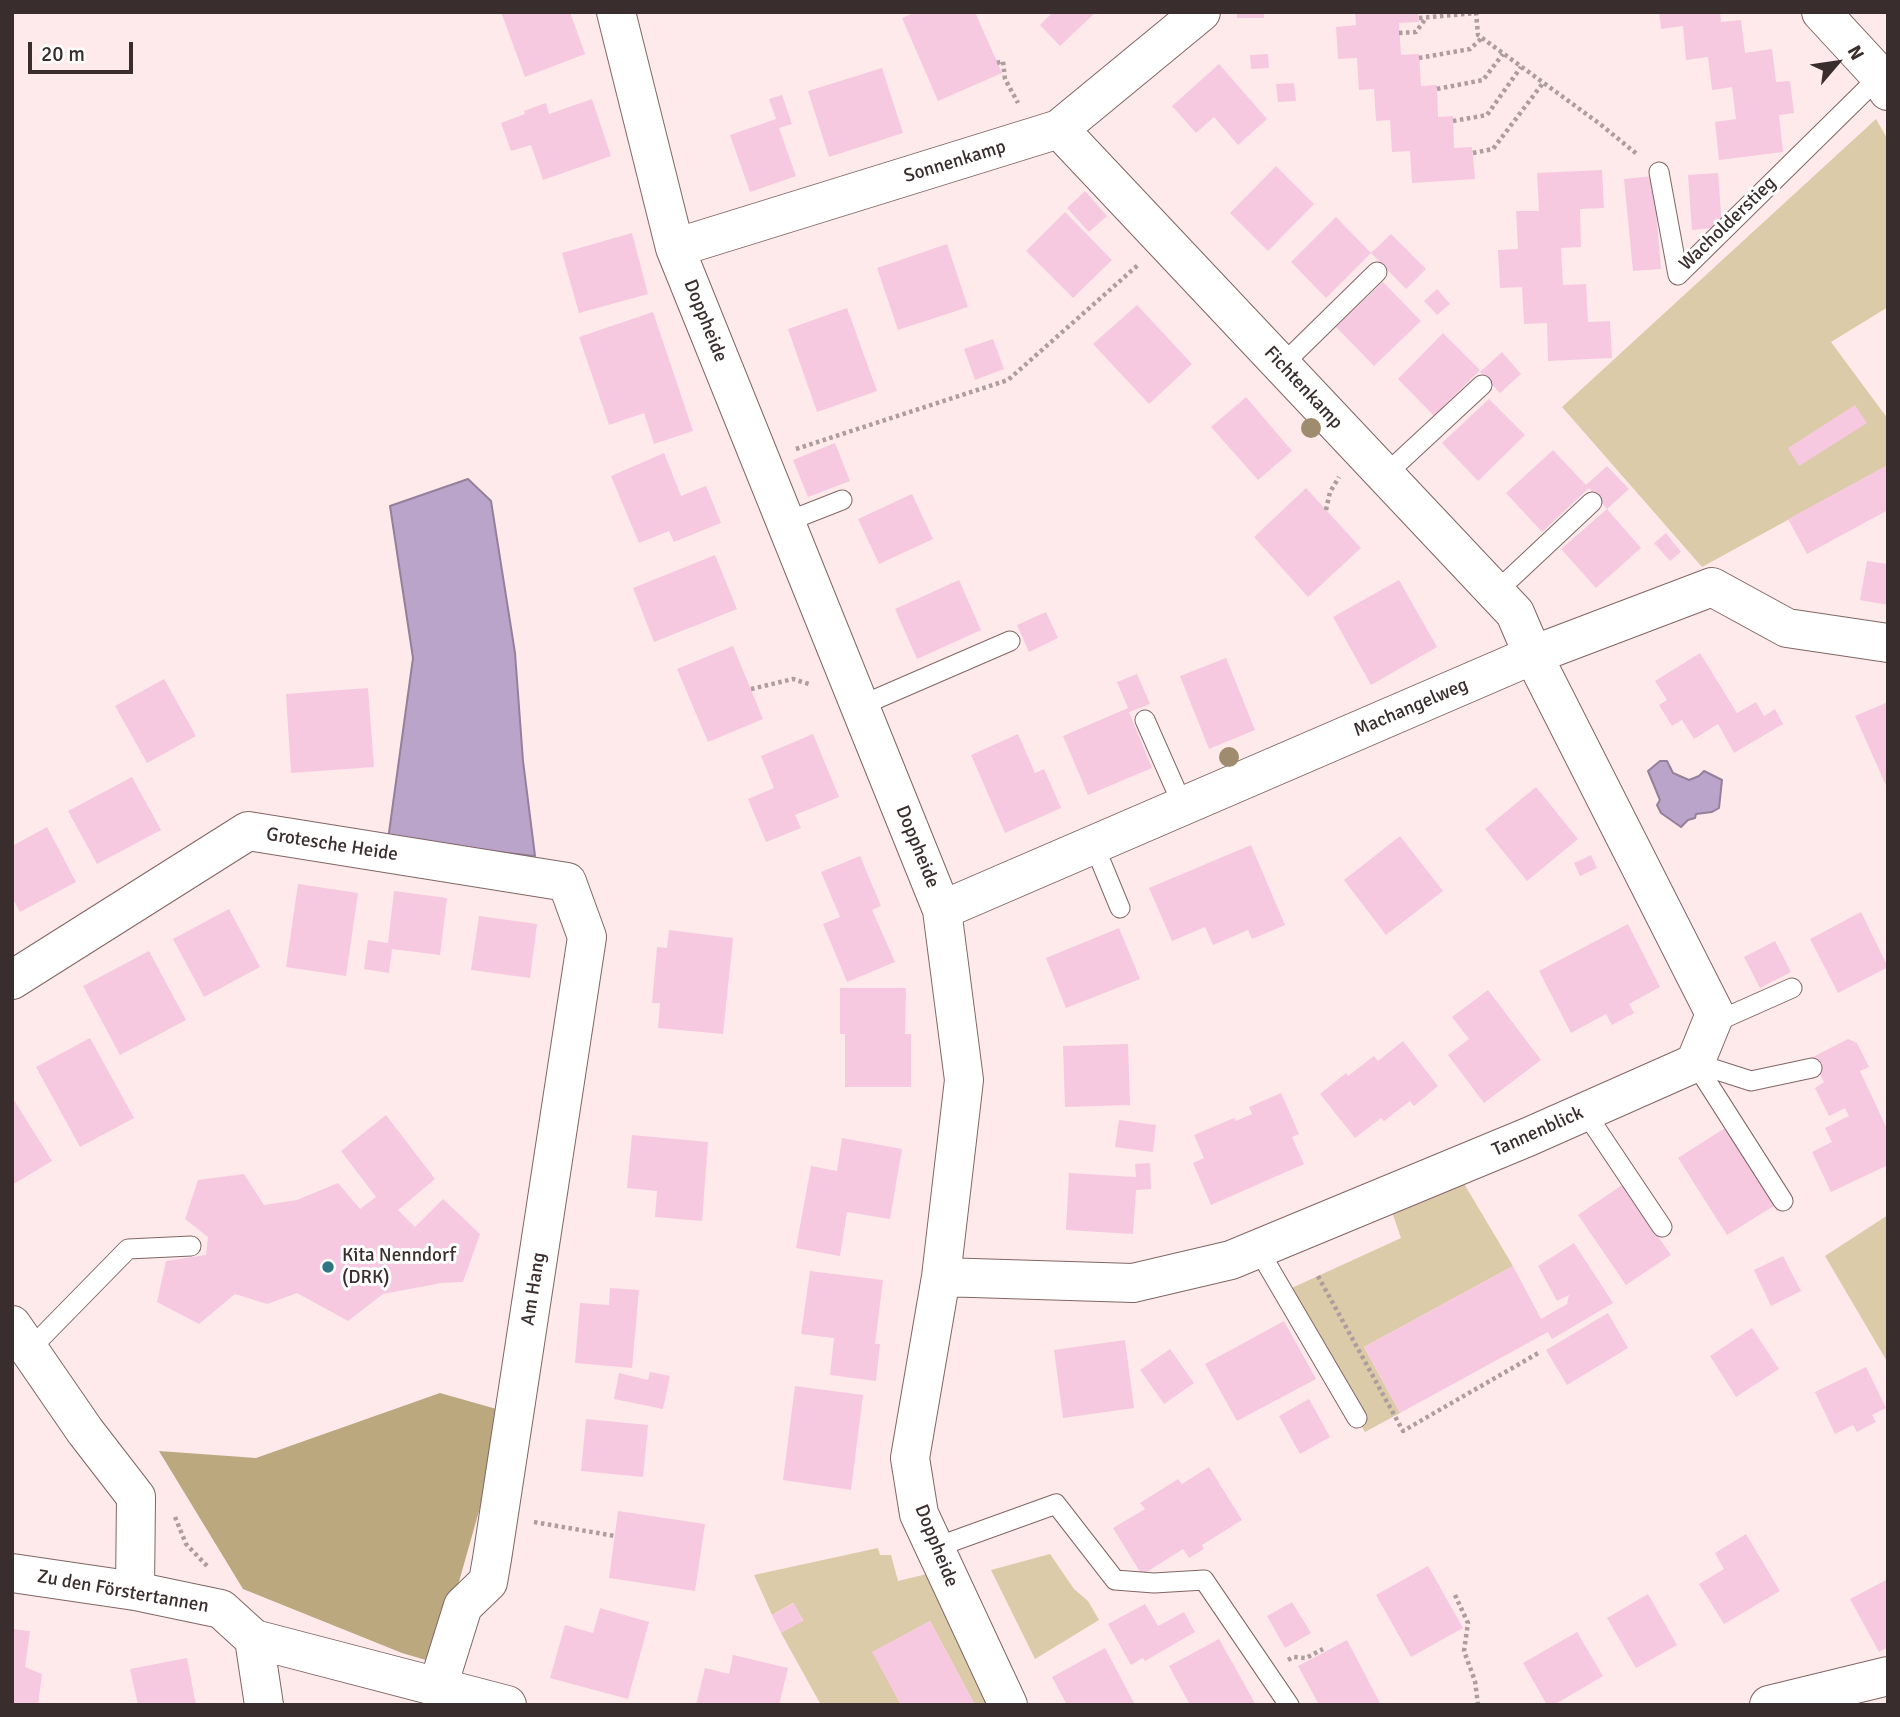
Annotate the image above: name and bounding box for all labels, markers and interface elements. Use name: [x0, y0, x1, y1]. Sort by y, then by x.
scale bar: [32, 28, 136, 72]
north arrow: [1802, 28, 1872, 98]
text: 20 m: [41, 41, 85, 67]
text: N: [1842, 41, 1869, 64]
street label: Sonnenkamp: [901, 136, 1009, 188]
street label: Wacholderstieg: [1675, 172, 1781, 276]
street label: Doppheide: [678, 276, 732, 366]
street label: Fichtenkamp: [1259, 342, 1347, 434]
street label: Machangelweg: [1350, 674, 1472, 742]
street label: Doppheide: [890, 802, 944, 892]
street label: Grotesche Heide: [265, 823, 399, 867]
street label: Tannenblick: [1489, 1102, 1587, 1162]
place label: Kita Nenndorf (DRK): [342, 1245, 456, 1289]
street label: Am Hang: [517, 1251, 551, 1327]
marker: Kita Nenndorf (DRK): [320, 1259, 336, 1275]
street label: Doppheide: [909, 1501, 963, 1591]
street label: Zu den Förstertannen: [35, 1566, 211, 1618]

